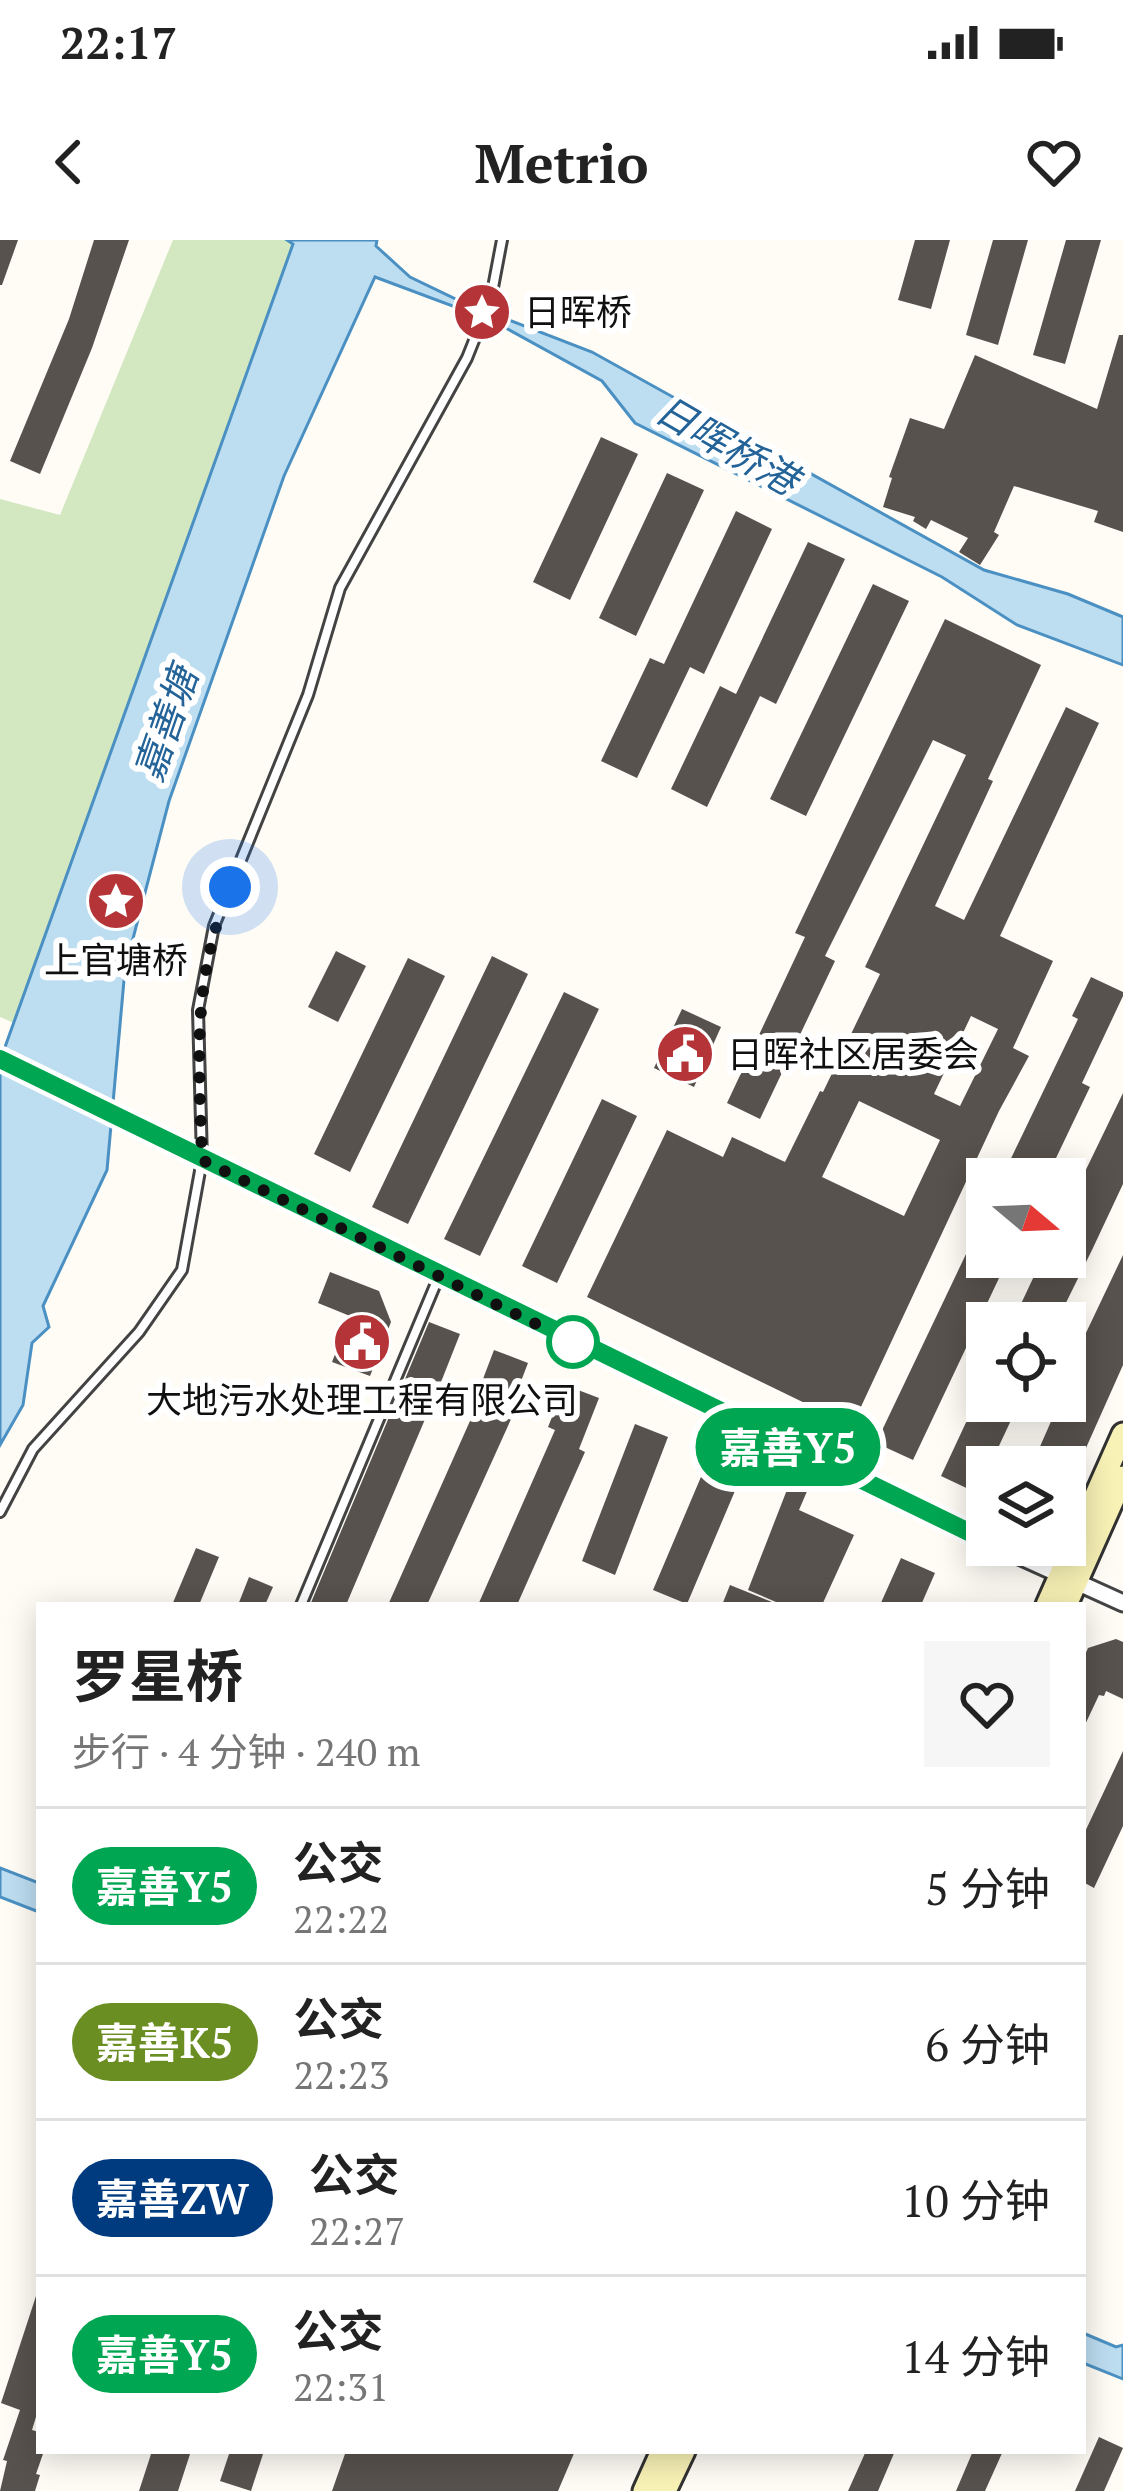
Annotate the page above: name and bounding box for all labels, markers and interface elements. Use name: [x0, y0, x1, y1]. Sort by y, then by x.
text: 22:17: [60, 12, 177, 72]
text: Metrio: [474, 127, 649, 198]
icon: back: [36, 129, 102, 195]
icon: heart: [1021, 129, 1087, 195]
place icon: 日晖桥: [451, 281, 513, 343]
place label: 日晖桥: [524, 288, 632, 335]
water label: 日晖桥港: [647, 383, 812, 508]
water label: 嘉善塘: [121, 654, 211, 787]
your location: [200, 857, 260, 917]
place icon: 上官塘桥: [85, 870, 147, 932]
place label: 上官塘桥: [44, 936, 188, 983]
public building icon: 日晖社区居委会: [654, 1023, 716, 1085]
place label: 日晖社区居委会: [727, 1030, 979, 1077]
north arrow: [966, 1158, 1086, 1278]
map controls: [966, 1158, 1086, 1566]
button: locate: [966, 1302, 1086, 1422]
public building icon: 大地污水处理工程有限公司: [331, 1311, 393, 1373]
unlabelled marker: [548, 1317, 598, 1367]
place label: 大地污水处理工程有限公司: [146, 1376, 578, 1423]
line badge: 嘉善Y5: [704, 1408, 872, 1486]
text: 嘉善Y5: [719, 1419, 857, 1475]
button: layers: [966, 1446, 1086, 1566]
text: 罗星桥: [72, 1638, 243, 1713]
button: heart: [924, 1641, 1050, 1767]
text: 步行 · 4 分钟 · 240 m: [72, 1725, 420, 1777]
text: 公交: [293, 1832, 383, 1892]
text: 嘉善Y5: [96, 1858, 233, 1914]
text: 5 分钟: [925, 1858, 1050, 1918]
text: 22:22: [293, 1892, 389, 1944]
text: 公交: [294, 1988, 384, 2048]
text: 嘉善K5: [96, 2014, 234, 2070]
text: 6 分钟: [925, 2014, 1050, 2074]
text: 22:23: [294, 2048, 389, 2100]
text: 公交: [309, 2144, 399, 2204]
text: 嘉善ZW: [96, 2170, 249, 2226]
text: 10 分钟: [901, 2170, 1050, 2230]
text: 22:27: [309, 2204, 405, 2256]
text: 公交: [293, 2300, 383, 2360]
text: 嘉善Y5: [96, 2326, 233, 2382]
text: 14 分钟: [901, 2326, 1050, 2386]
text: 22:31: [293, 2360, 389, 2412]

